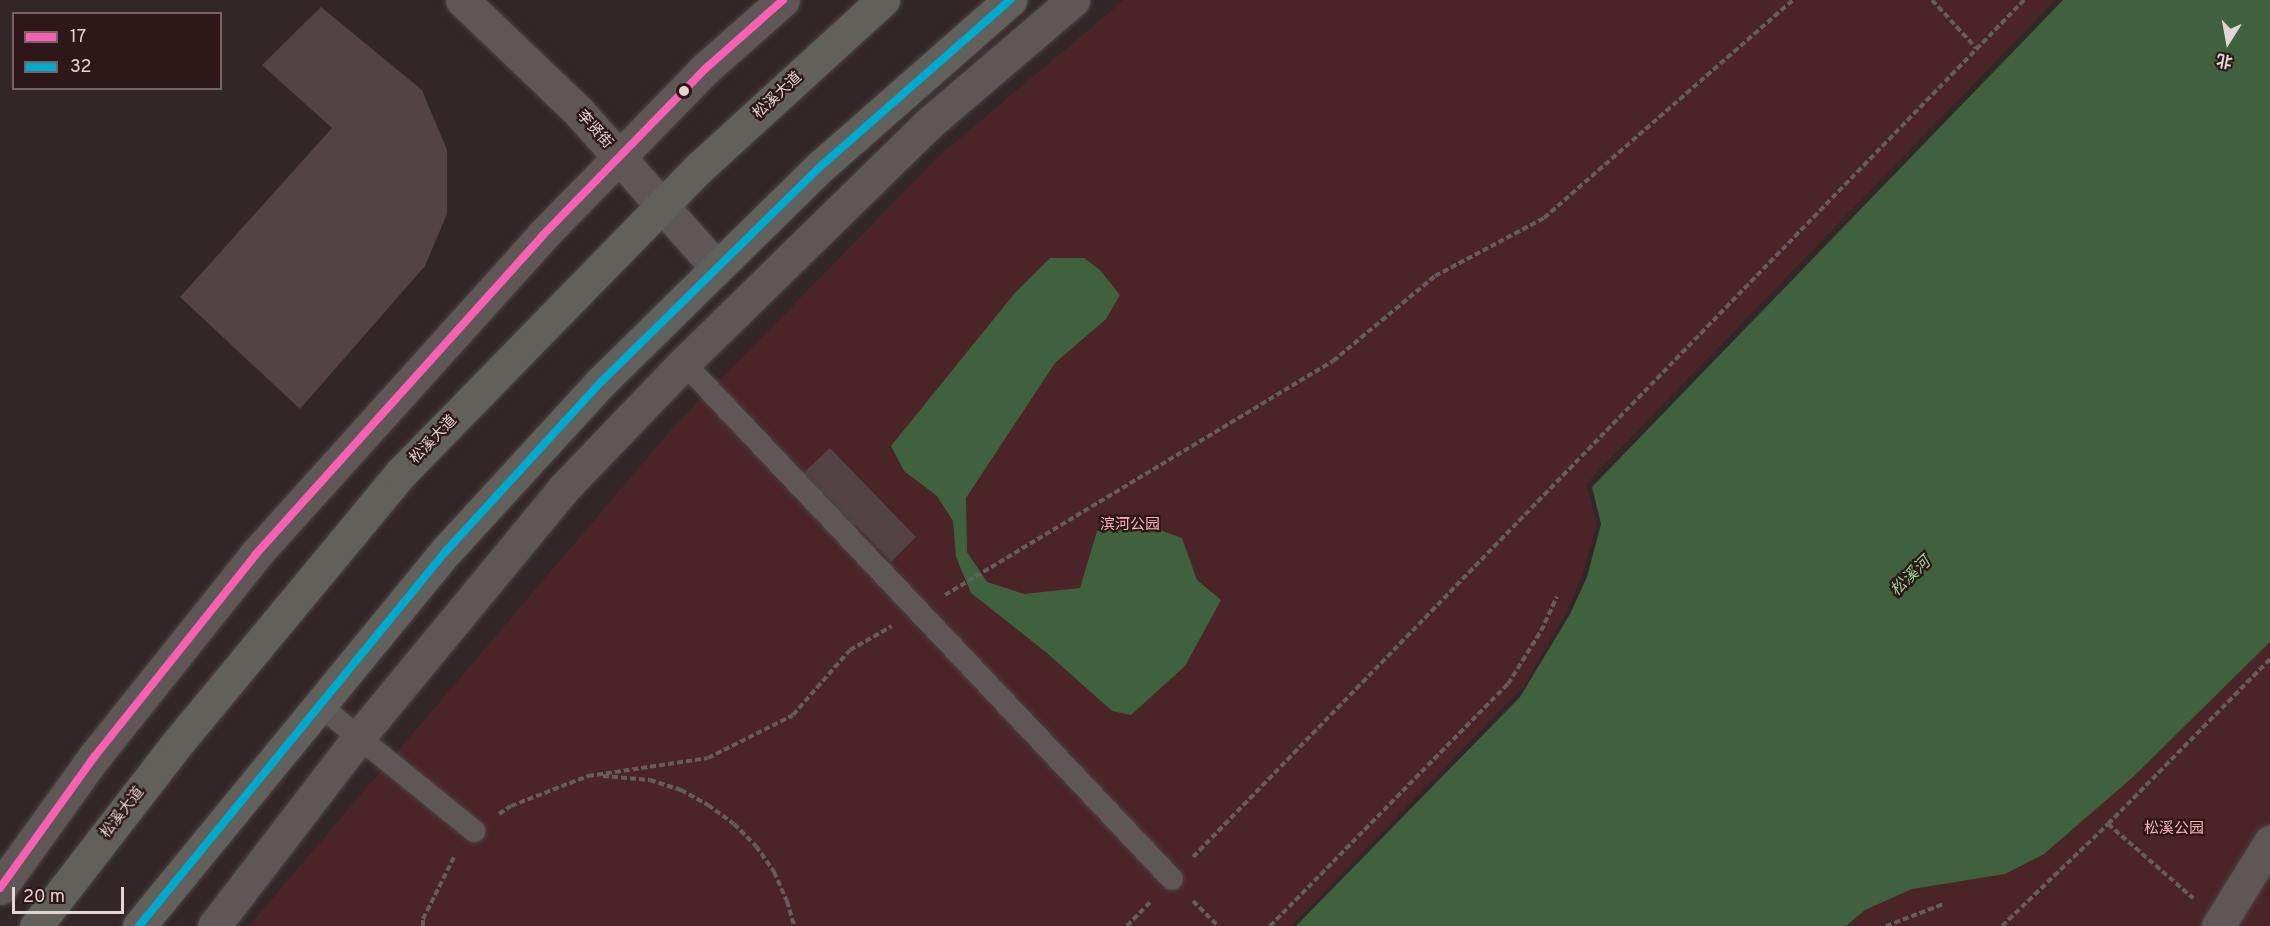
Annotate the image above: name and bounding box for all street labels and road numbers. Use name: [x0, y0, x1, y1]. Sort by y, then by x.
street label: 松溪大道: [750, 69, 806, 123]
street label: 李贤街: [572, 107, 616, 153]
street label: 松溪大道: [407, 412, 461, 468]
street label: 松溪大道: [97, 784, 149, 842]

